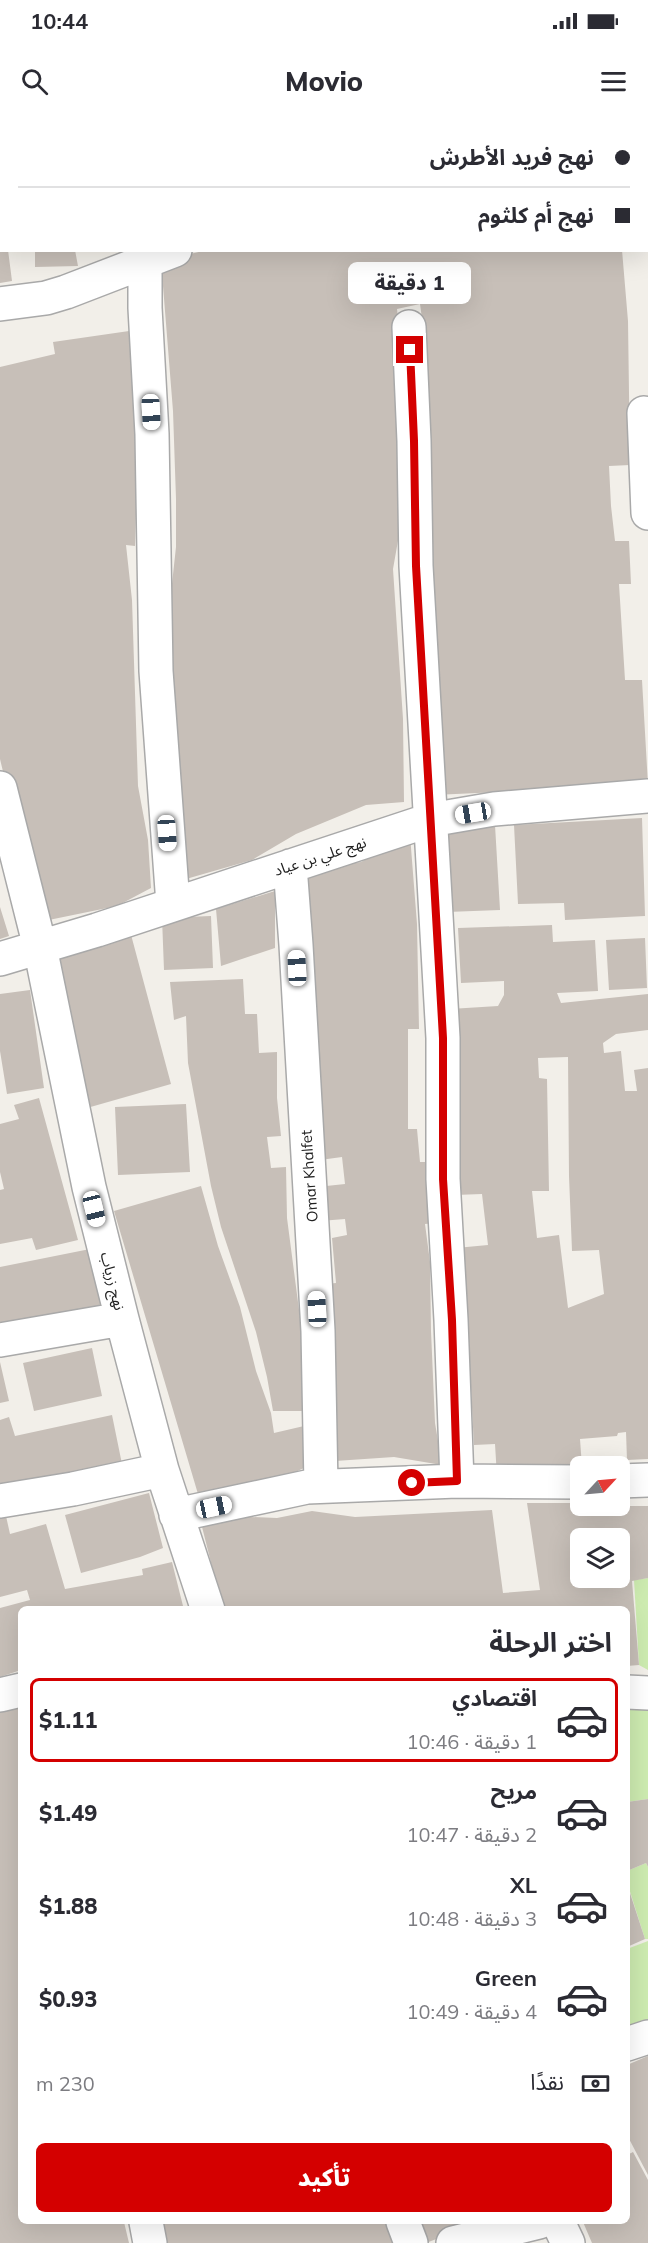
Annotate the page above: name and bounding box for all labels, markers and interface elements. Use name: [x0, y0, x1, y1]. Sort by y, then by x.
text: 10:44: [30, 7, 88, 35]
text: Movio: [285, 64, 363, 98]
icon: search: [18, 65, 51, 98]
icon: menu: [597, 65, 630, 98]
text: نهج فريد الأطرش: [430, 143, 594, 171]
text: نهج أم كلثوم: [478, 201, 594, 229]
callout: 1 دقيقة: [348, 263, 472, 305]
text: 1 دقيقة: [375, 270, 444, 295]
route end: [396, 336, 423, 363]
car: [141, 394, 161, 430]
car: [454, 801, 492, 825]
car: [157, 814, 177, 852]
street label: نهج علي بن عياد: [271, 832, 369, 883]
car: [287, 950, 307, 986]
street label: Omar Khalfet: [296, 1129, 322, 1223]
car: [81, 1189, 107, 1229]
street label: نهج زرياب: [94, 1250, 129, 1313]
car: [307, 1291, 327, 1327]
north arrow: [570, 1456, 630, 1516]
map controls: [570, 1456, 630, 1588]
route start: [398, 1469, 425, 1496]
car: [195, 1494, 233, 1520]
button: layers: [570, 1528, 630, 1588]
text: اختر الرحلة: [489, 1625, 612, 1659]
text: اقتصادي: [452, 1684, 537, 1712]
icon: car: [555, 1693, 609, 1747]
text: $1.11: [39, 1706, 98, 1734]
text: 1 دقيقة · 10:46: [407, 1729, 537, 1754]
text: مريح: [491, 1777, 537, 1805]
icon: car: [555, 1786, 609, 1840]
text: $1.49: [39, 1799, 98, 1827]
text: 2 دقيقة · 10:47: [407, 1822, 537, 1847]
text: XL: [510, 1871, 537, 1899]
icon: car: [555, 1879, 609, 1933]
text: $1.88: [39, 1892, 98, 1920]
text: 3 دقيقة · 10:48: [407, 1906, 537, 1931]
text: Green: [475, 1964, 537, 1992]
icon: car: [555, 1972, 609, 2026]
text: $0.93: [39, 1985, 98, 2013]
text: 4 دقيقة · 10:49: [407, 1999, 537, 2024]
icon: cash: [579, 2067, 612, 2100]
text: نقدًا: [530, 2068, 564, 2096]
text: 230 m: [36, 2071, 95, 2096]
button: تأكيد: [36, 2143, 612, 2212]

